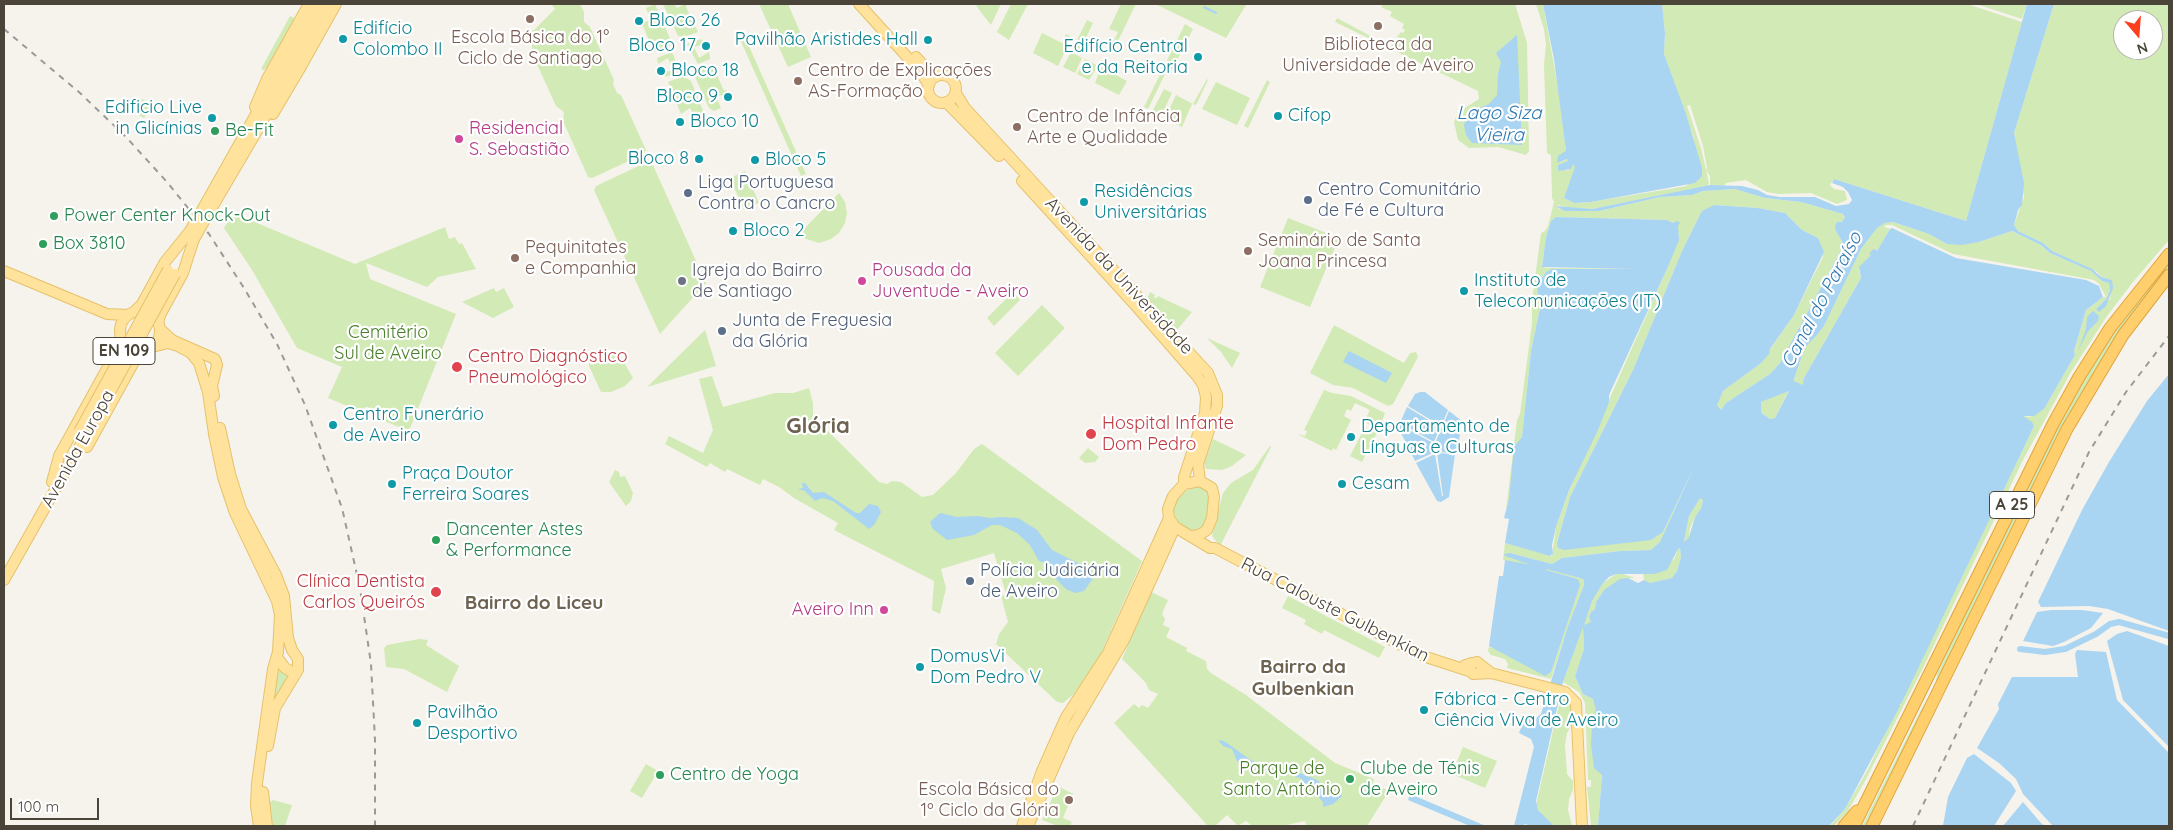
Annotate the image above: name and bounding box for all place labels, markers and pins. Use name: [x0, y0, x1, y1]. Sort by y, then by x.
place label: Bloco 26: [649, 10, 720, 32]
marker: Escola Básica do 1° Ciclo de Santiago: [524, 13, 536, 25]
marker: Bloco 26: [633, 15, 645, 27]
place label: Edifício Colombo II: [353, 18, 443, 60]
marker: Biblioteca da Universidade de Aveiro: [1372, 20, 1384, 32]
place label: Escola Básica do 1° Ciclo de Santiago: [451, 27, 609, 70]
place label: Pavilhão Aristides Hall: [735, 29, 918, 51]
marker: Edifício Colombo II: [337, 33, 349, 45]
marker: Pavilhão Aristides Hall: [922, 34, 934, 46]
place label: Biblioteca da Universidade de Aveiro: [1282, 34, 1474, 76]
place label: Bloco 17: [629, 35, 696, 57]
place label: Edifício Central e da Reitoria: [1064, 36, 1188, 78]
marker: Bloco 17: [700, 40, 712, 52]
marker: Edifício Central e da Reitoria: [1192, 51, 1204, 63]
place label: Bloco 18: [671, 60, 739, 82]
place label: Centro de Explicações AS-Formação: [808, 60, 992, 102]
marker: Bloco 18: [655, 65, 667, 77]
marker: Centro de Explicações AS-Formação: [792, 75, 804, 87]
place label: Bloco 9: [656, 86, 718, 108]
marker: Bloco 9: [722, 91, 734, 103]
place label: Edificio Live in Glicínias: [105, 97, 202, 140]
place label: Cifop: [1288, 105, 1331, 127]
place label: Centro de Infância Arte e Qualidade: [1027, 106, 1181, 148]
marker: Cifop: [1272, 110, 1284, 122]
place label: Bloco 10: [690, 111, 759, 133]
marker: Edificio Live in Glicínias: [206, 112, 218, 124]
marker: Bloco 10: [674, 116, 686, 128]
place label: Residencial S. Sebastião: [469, 118, 570, 160]
place label: Be-Fit: [225, 120, 274, 142]
marker: Centro de Infância Arte e Qualidade: [1011, 121, 1023, 133]
marker: Be-Fit: [209, 125, 221, 137]
marker: Residencial S. Sebastião: [453, 133, 465, 145]
place label: Bloco 8: [628, 148, 689, 170]
place label: Bloco 5: [765, 149, 826, 171]
marker: Bloco 8: [693, 153, 705, 165]
marker: Bloco 5: [749, 154, 761, 166]
place label: Liga Portuguesa Contra o Cancro: [698, 172, 835, 214]
place label: Centro Comunitário de Fé e Cultura: [1318, 179, 1481, 222]
place label: Residências Universitárias: [1094, 181, 1207, 223]
marker: Liga Portuguesa Contra o Cancro: [682, 187, 694, 199]
marker: Centro Comunitário de Fé e Cultura: [1302, 194, 1314, 206]
marker: Residências Universitárias: [1078, 196, 1090, 208]
place label: Power Center Knock-Out: [64, 205, 271, 227]
marker: Power Center Knock-Out: [48, 210, 60, 222]
place label: Bloco 2: [743, 220, 805, 242]
marker: Bloco 2: [727, 225, 739, 237]
place label: Seminário de Santa Joana Princesa: [1258, 230, 1421, 272]
place label: Box 3810: [53, 233, 126, 255]
place label: Pequinitates e Companhia: [525, 237, 636, 280]
marker: Box 3810: [37, 238, 49, 250]
marker: Seminário de Santa Joana Princesa: [1242, 245, 1254, 257]
marker: Pequinitates e Companhia: [509, 252, 521, 264]
place label: Igreja do Bairro de Santiago: [692, 260, 823, 302]
place label: Pousada da Juventude - Aveiro: [872, 260, 1029, 302]
place label: Instituto de Telecomunicações (IT): [1474, 270, 1661, 312]
marker: Igreja do Bairro de Santiago: [676, 275, 688, 287]
marker: Pousada da Juventude - Aveiro: [856, 275, 868, 287]
marker: Instituto de Telecomunicações (IT): [1458, 285, 1470, 297]
place label: Junta de Freguesia da Glória: [732, 310, 892, 352]
marker: Junta de Freguesia da Glória: [716, 325, 728, 337]
place label: Centro Diagnóstico Pneumológico: [468, 346, 628, 388]
marker: Centro Diagnóstico Pneumológico: [450, 360, 464, 374]
place label: Centro Funerário de Aveiro: [343, 404, 484, 446]
place label: Hospital Infante Dom Pedro: [1102, 413, 1234, 456]
place label: Departamento de Línguas e Culturas: [1361, 416, 1514, 458]
marker: Centro Funerário de Aveiro: [327, 419, 339, 431]
marker: Hospital Infante Dom Pedro: [1084, 427, 1098, 441]
marker: Departamento de Línguas e Culturas: [1345, 431, 1357, 443]
place label: Praça Doutor Ferreira Soares: [402, 463, 529, 506]
place label: Cesam: [1352, 473, 1410, 495]
marker: Praça Doutor Ferreira Soares: [386, 478, 398, 490]
marker: Cesam: [1336, 478, 1348, 490]
place label: Dancenter Astes & Performance: [446, 519, 583, 562]
marker: Dancenter Astes & Performance: [430, 534, 442, 546]
place label: Polícia Judiciária de Aveiro: [980, 560, 1119, 602]
place label: Clínica Dentista Carlos Queirós: [297, 571, 425, 614]
marker: Polícia Judiciária de Aveiro: [964, 575, 976, 587]
marker: Clínica Dentista Carlos Queirós: [429, 585, 443, 599]
place label: Aveiro Inn: [792, 599, 874, 621]
marker: Aveiro Inn: [878, 604, 890, 616]
place label: DomusVi Dom Pedro V: [930, 646, 1041, 689]
marker: DomusVi Dom Pedro V: [914, 661, 926, 673]
place label: Fábrica - Centro Ciência Viva de Aveiro: [1434, 689, 1618, 732]
place label: Pavilhão Desportivo: [427, 702, 518, 744]
marker: Fábrica - Centro Ciência Viva de Aveiro: [1418, 704, 1430, 716]
marker: Pavilhão Desportivo: [411, 717, 423, 729]
place label: Clube de Ténis de Aveiro: [1360, 758, 1480, 801]
place label: Centro de Yoga: [670, 764, 799, 786]
marker: Centro de Yoga: [654, 769, 666, 781]
marker: Clube de Ténis de Aveiro: [1344, 773, 1356, 785]
place label: Escola Básica do 1º Ciclo da Glória: [918, 779, 1059, 822]
marker: Escola Básica do 1º Ciclo da Glória: [1063, 794, 1075, 806]

